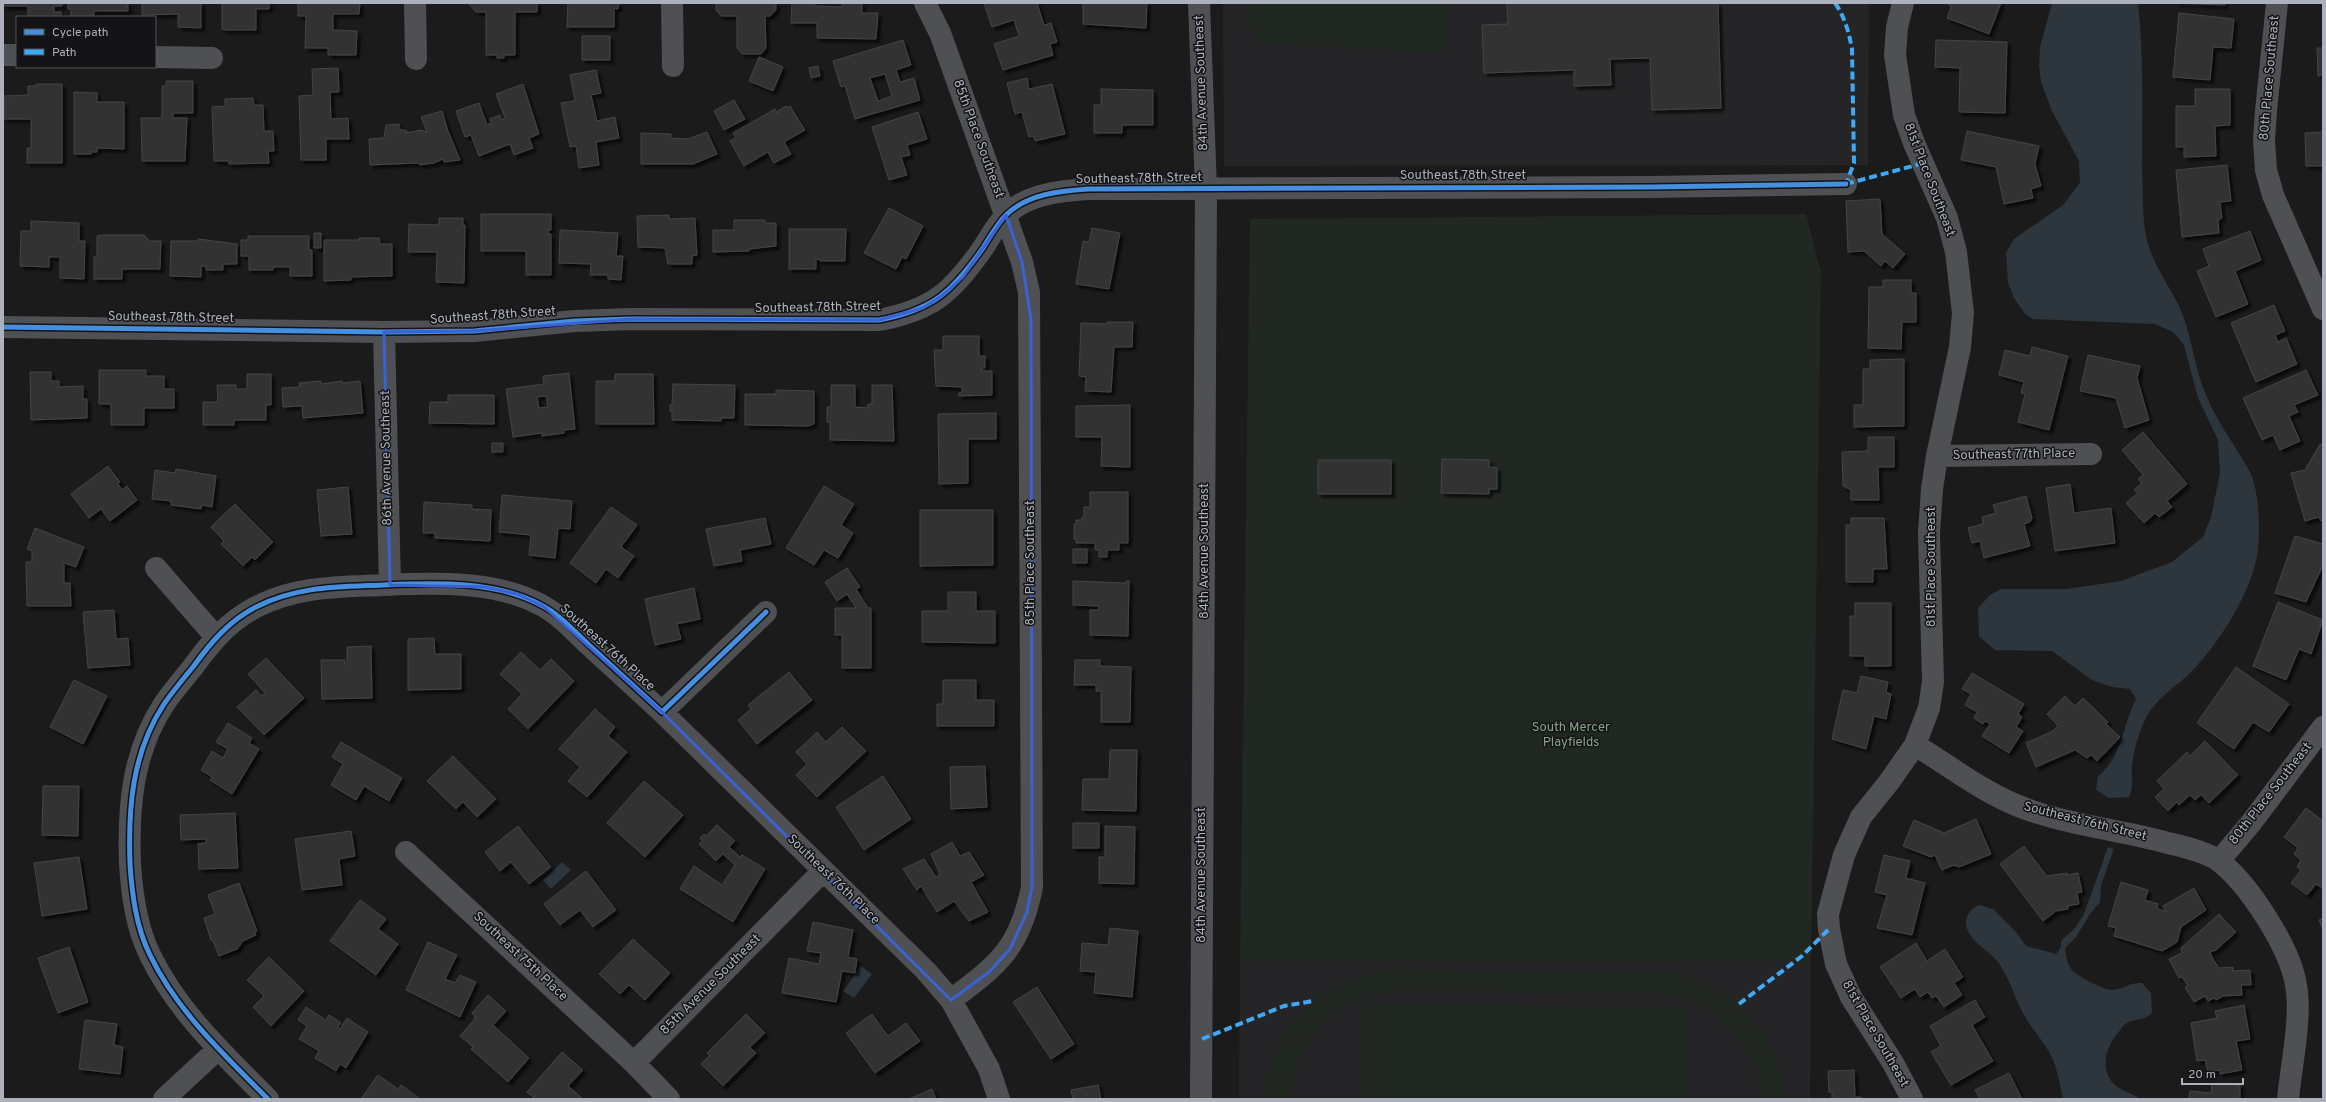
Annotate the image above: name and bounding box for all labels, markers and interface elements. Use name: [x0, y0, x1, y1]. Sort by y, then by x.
street label: 84th Avenue Southeast: [1192, 15, 1212, 151]
street label: 80th Place Southeast: [2257, 15, 2283, 141]
legend: [16, 16, 156, 68]
text: Cycle path: [52, 25, 109, 41]
text: Path: [52, 45, 77, 61]
street label: 85th Place Southeast: [949, 77, 1007, 201]
street label: 81st Place Southeast: [1900, 121, 1958, 239]
street label: Southeast 78th Street: [1400, 168, 1526, 184]
street label: Southeast 78th Street: [1076, 170, 1202, 188]
street label: Southeast 78th Street: [755, 299, 881, 317]
street label: Southeast 78th Street: [429, 304, 557, 328]
street label: Southeast 78th Street: [108, 309, 234, 327]
street label: 86th Avenue Southeast: [378, 390, 396, 526]
street label: Southeast 77th Place: [1953, 446, 2075, 464]
street label: 84th Avenue Southeast: [1197, 483, 1213, 619]
street label: 85th Place Southeast: [1023, 500, 1039, 626]
street label: 81st Place Southeast: [1924, 507, 1940, 627]
street label: Southeast 76th Place: [556, 601, 658, 695]
park label: South Mercer Playfields: [1532, 720, 1610, 751]
street label: 80th Place Southeast: [2226, 740, 2316, 848]
street label: Southeast 76th Street: [2022, 799, 2148, 845]
street label: 84th Avenue Southeast: [1194, 807, 1210, 943]
street label: Southeast 76th Place: [783, 832, 883, 928]
street label: Southeast 75th Place: [469, 909, 571, 1005]
street label: 85th Avenue Southeast: [657, 931, 765, 1039]
street label: 81st Place Southeast: [1838, 978, 1912, 1090]
scale bar: [2182, 1060, 2243, 1086]
text: 20 m: [2188, 1067, 2216, 1083]

